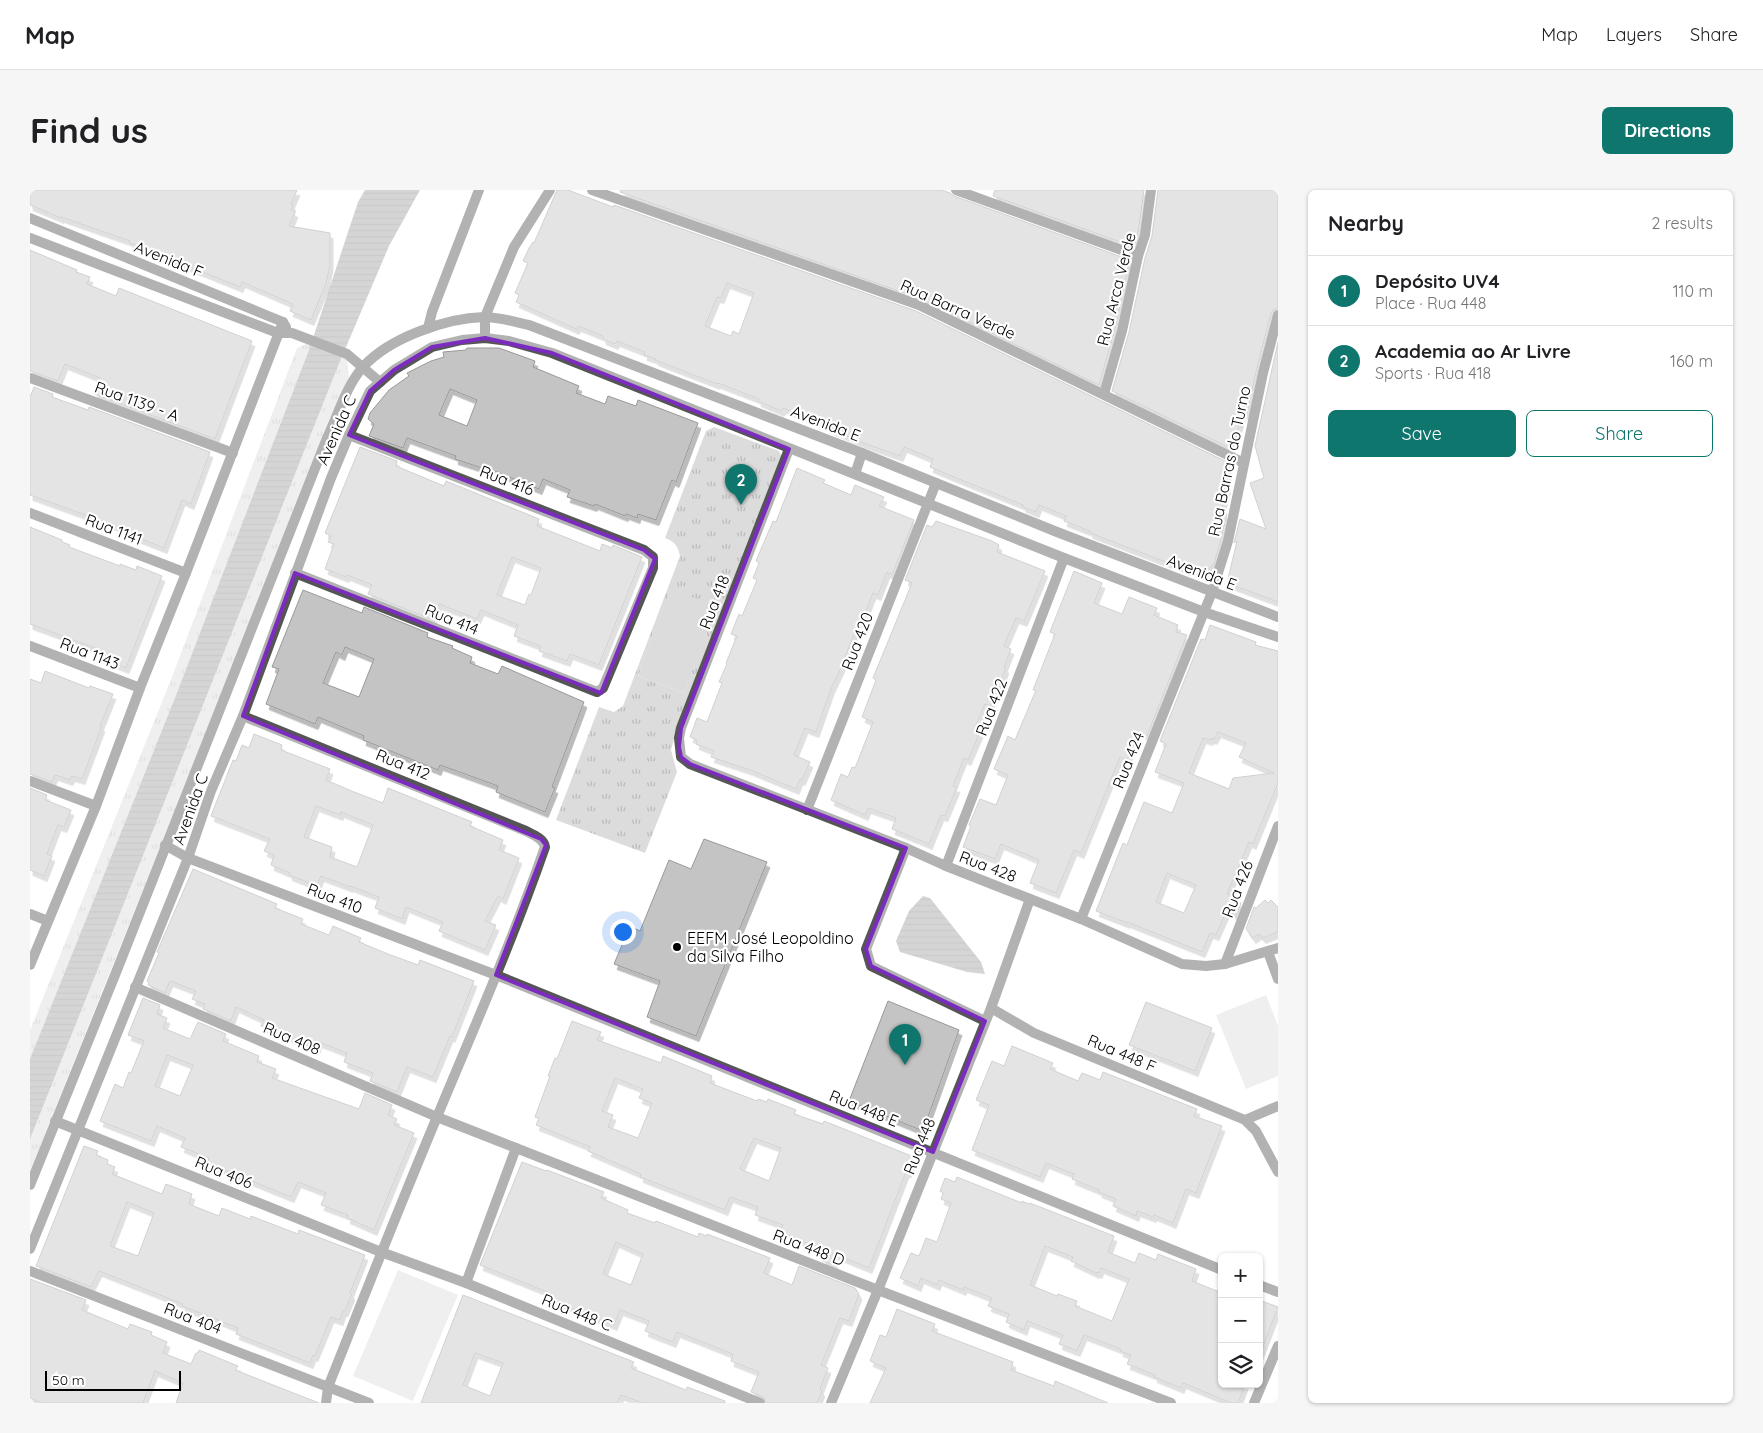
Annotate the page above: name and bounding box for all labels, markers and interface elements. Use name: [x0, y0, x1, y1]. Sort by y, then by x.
text: Map: [25, 20, 75, 50]
text: Map: [1541, 23, 1578, 46]
text: Layers: [1606, 23, 1662, 46]
text: Share: [1690, 23, 1738, 46]
button: Directions: [1602, 107, 1733, 154]
text: Find us: [30, 108, 148, 152]
text: Nearby: [1328, 210, 1404, 236]
text: 2 results: [1651, 213, 1713, 233]
street label: Rua Arca Verde: [1092, 230, 1140, 348]
street label: Avenida F: [131, 236, 207, 282]
text: Depósito UV4: [1375, 269, 1500, 293]
street label: Rua Barra Verde: [897, 275, 1019, 343]
text: 1: [1341, 281, 1347, 301]
text: 110 m: [1673, 281, 1713, 301]
text: Place · Rua 448: [1375, 293, 1486, 313]
text: Academia ao Ar Livre: [1375, 339, 1571, 363]
text: 2: [1339, 351, 1349, 371]
text: 160 m: [1670, 351, 1713, 371]
text: Sports · Rua 418: [1375, 363, 1491, 383]
street label: Rua 1139 - A: [92, 377, 182, 425]
street label: Rua Barras do Turno: [1203, 384, 1255, 538]
street label: Avenida C: [312, 392, 360, 468]
street label: Avenida E: [788, 401, 864, 445]
button: Save: [1328, 410, 1516, 457]
button: Share: [1526, 410, 1713, 457]
street label: Rua 416: [477, 461, 537, 500]
pin: 2: [725, 464, 757, 505]
street label: Rua 1141: [83, 509, 145, 549]
street label: Avenida E: [1164, 550, 1240, 594]
street label: Rua 418: [695, 572, 733, 632]
street label: Rua 414: [422, 599, 482, 639]
street label: Rua 420: [837, 609, 877, 673]
street label: Rua 1143: [57, 633, 123, 673]
street label: Rua 422: [971, 675, 1011, 739]
street label: Rua 424: [1108, 729, 1148, 791]
street label: Rua 412: [373, 744, 433, 784]
street label: Avenida C: [168, 771, 212, 847]
street label: Rua 428: [957, 846, 1019, 886]
street label: Rua 426: [1217, 857, 1257, 920]
street label: Rua 410: [305, 878, 365, 918]
your location: [610, 919, 636, 945]
place label: EEFM José Leopoldino da Silva Filho: [687, 928, 854, 966]
marker: EEFM José Leopoldino da Silva Filho: [671, 941, 683, 953]
street label: Rua 408: [260, 1017, 324, 1059]
pin: 1: [889, 1024, 921, 1065]
street label: Rua 448 F: [1085, 1030, 1159, 1076]
street label: Rua 448 E: [827, 1085, 901, 1131]
street label: Rua 448: [899, 1115, 939, 1177]
street label: Rua 406: [192, 1151, 256, 1193]
street label: Rua 448 D: [770, 1224, 848, 1270]
map controls: [1218, 1253, 1263, 1388]
button: +: [1218, 1253, 1263, 1298]
street label: Rua 448 C: [539, 1289, 615, 1335]
street label: Rua 404: [161, 1298, 225, 1338]
button: −: [1218, 1298, 1263, 1343]
button: layers: [1218, 1343, 1263, 1388]
scale bar: [45, 1368, 181, 1391]
text: 50 m: [52, 1371, 85, 1389]

